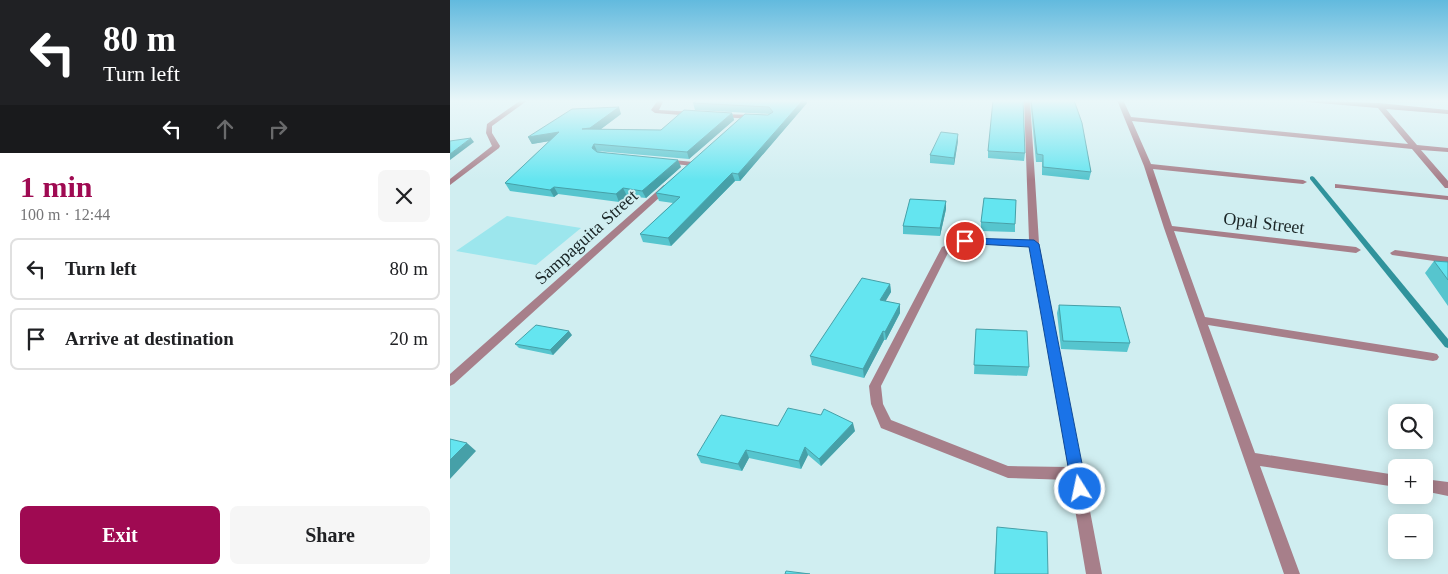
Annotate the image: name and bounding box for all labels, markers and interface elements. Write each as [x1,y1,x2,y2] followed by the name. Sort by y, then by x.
[20,20,85,85] icon: left
[103,20,176,59] text: 80 m
[103,61,180,86] text: Turn left
[158,115,186,143] icon: left
[211,115,239,143] icon: ahead
[264,115,292,143] icon: right
[20,170,93,203] text: 1 min
[378,170,430,222] button: close
[530,186,642,288] street label: Sampaguita Street
[20,206,110,223] text: 100 m · 12:44
[1222,208,1306,238] street label: Opal Street
[944,220,986,262] pin
[951,227,979,255] icon: arrive
[22,255,50,283] icon: left
[65,258,137,279] text: Turn left
[389,258,428,279] text: 80 m
[22,325,50,353] icon: arrive
[65,328,234,349] text: Arrive at destination
[389,328,428,349] text: 20 m
[1388,404,1433,559] map controls
[1388,404,1433,449] button: search
[1388,459,1433,504] button: +
[1053,462,1105,514] position arrow
[20,506,220,564] button: Exit
[230,506,430,564] button: Share
[1388,514,1433,559] button: −

